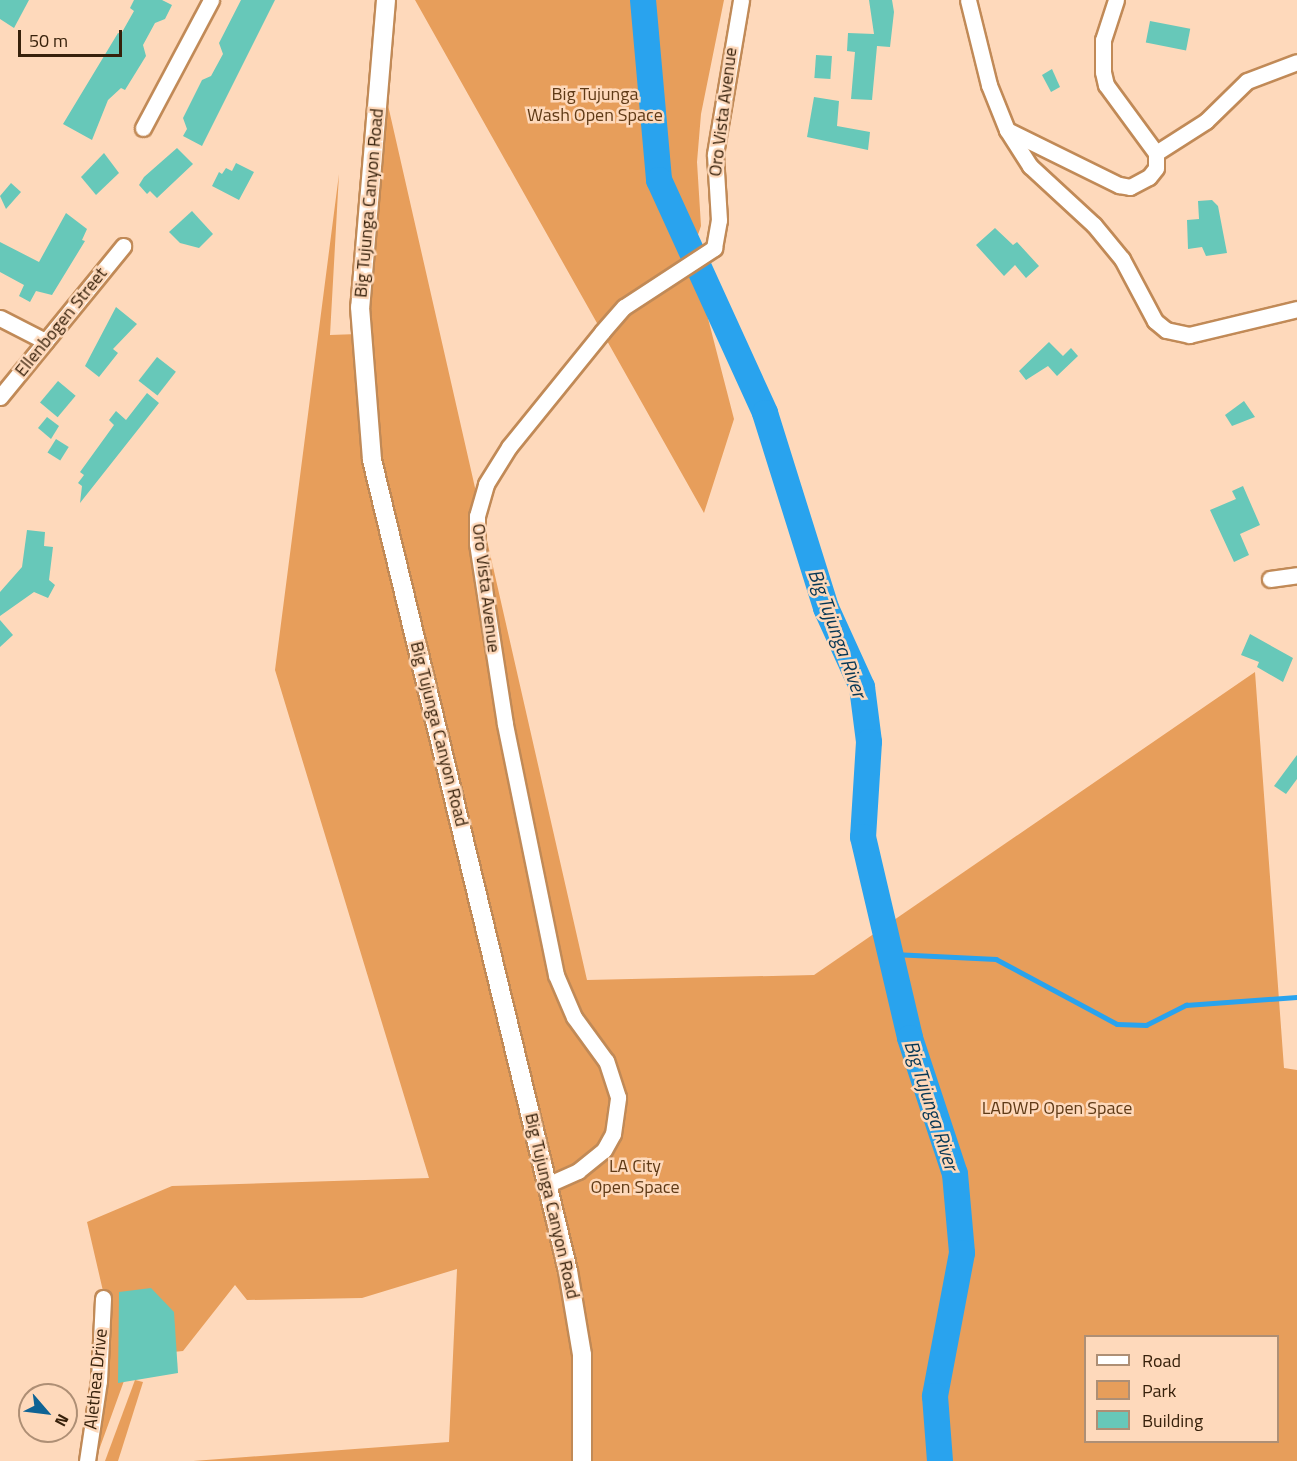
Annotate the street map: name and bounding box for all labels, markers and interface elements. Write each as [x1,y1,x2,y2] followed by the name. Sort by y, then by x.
[21,18,124,56] scale bar
[29,27,68,54] text: 50 m
[704,46,742,178] street label: Oro Vista Avenue
[527,84,663,127] park label: Big Tujunga Wash Open Space
[350,107,388,299] street label: Big Tujunga Canyon Road
[10,263,112,381] street label: Ellenbogen Street
[467,522,505,654] street label: Oro Vista Avenue
[804,565,872,701] water label: Big Tujunga River
[406,639,472,829] street label: Big Tujunga Canyon Road
[900,1037,964,1173] water label: Big Tujunga River
[982,1097,1132,1119] park label: LADWP Open Space
[520,1111,584,1301] street label: Big Tujunga Canyon Road
[590,1156,680,1198] park label: LA City Open Space
[80,1327,112,1431] street label: Alethea Drive
[1084,1335,1279,1443] legend
[1142,1347,1181,1374] text: Road
[1142,1377,1176,1404] text: Park
[18,1383,78,1443] north arrow
[1142,1407,1203,1434] text: Building
[49,1410,75,1431] text: N

